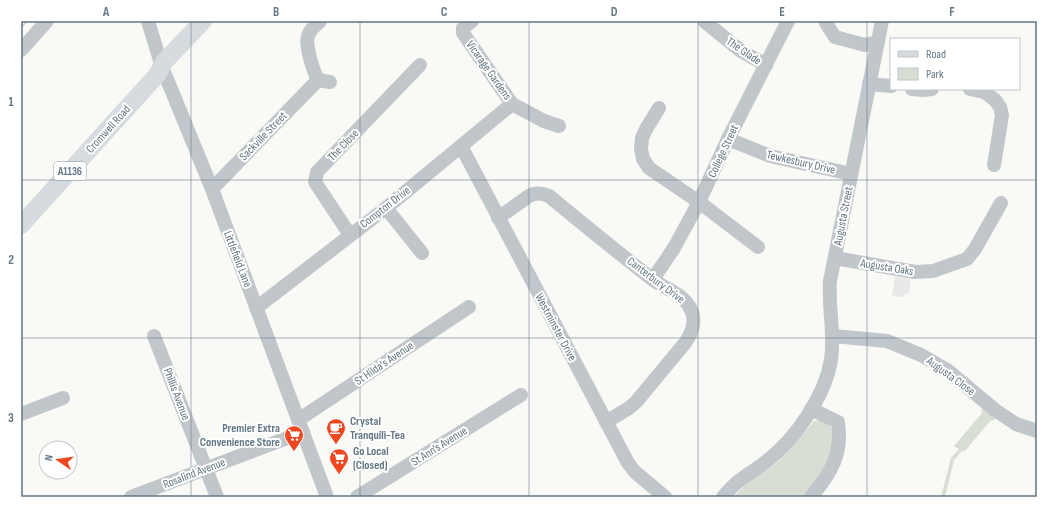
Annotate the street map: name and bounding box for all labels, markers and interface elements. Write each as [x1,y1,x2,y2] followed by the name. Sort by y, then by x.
[102,4,110,20] text: A
[273,4,279,20] text: B
[441,4,448,20] text: C
[611,4,618,20] text: D
[779,4,785,20] text: E
[949,4,955,20] text: F
[723,34,764,69] street label: The Glade
[463,38,515,103] street label: Vicarage Gardens
[890,38,1020,90] legend
[926,47,946,62] text: Road
[926,67,944,82] text: Park
[8,94,14,110] text: 1
[83,102,134,156] street label: Cromwell Road
[236,108,291,164] street label: Sackville Street
[705,122,742,180] street label: College Street
[324,126,362,165] street label: The Close
[765,147,837,178] street label: Tewkesbury Drive
[54,162,86,180] road number: A1136
[357,183,414,232] street label: Compton Drive
[830,185,857,248] street label: Augusta Street
[220,229,255,290] street label: Littlefield Lane
[8,252,14,268] text: 2
[624,254,688,307] street label: Canterbury Drive
[858,256,915,279] street label: Augusta Oaks
[531,291,580,364] street label: Westminster Drive
[352,338,417,389] street label: St Hilda's Avenue
[923,353,978,399] street label: Augusta Close
[160,366,193,423] street label: Phillis Avenue
[8,410,14,426] text: 3
[350,414,405,443] place label: Crystal Tranquili-Tea
[325,417,347,445] cafe icon: Crystal Tranquili-Tea
[200,421,280,450] place label: Premier Extra Convenience Store
[408,423,470,470] street label: St Ann's Avenue
[283,424,305,452] supermarket icon: Premier Extra Convenience Store
[38,440,78,480] north arrow
[353,444,389,473] place label: Go Local (Closed)
[328,447,350,475] supermarket icon: Go Local (Closed)
[42,453,56,462] text: N
[161,455,228,492] street label: Rosalind Avenue

